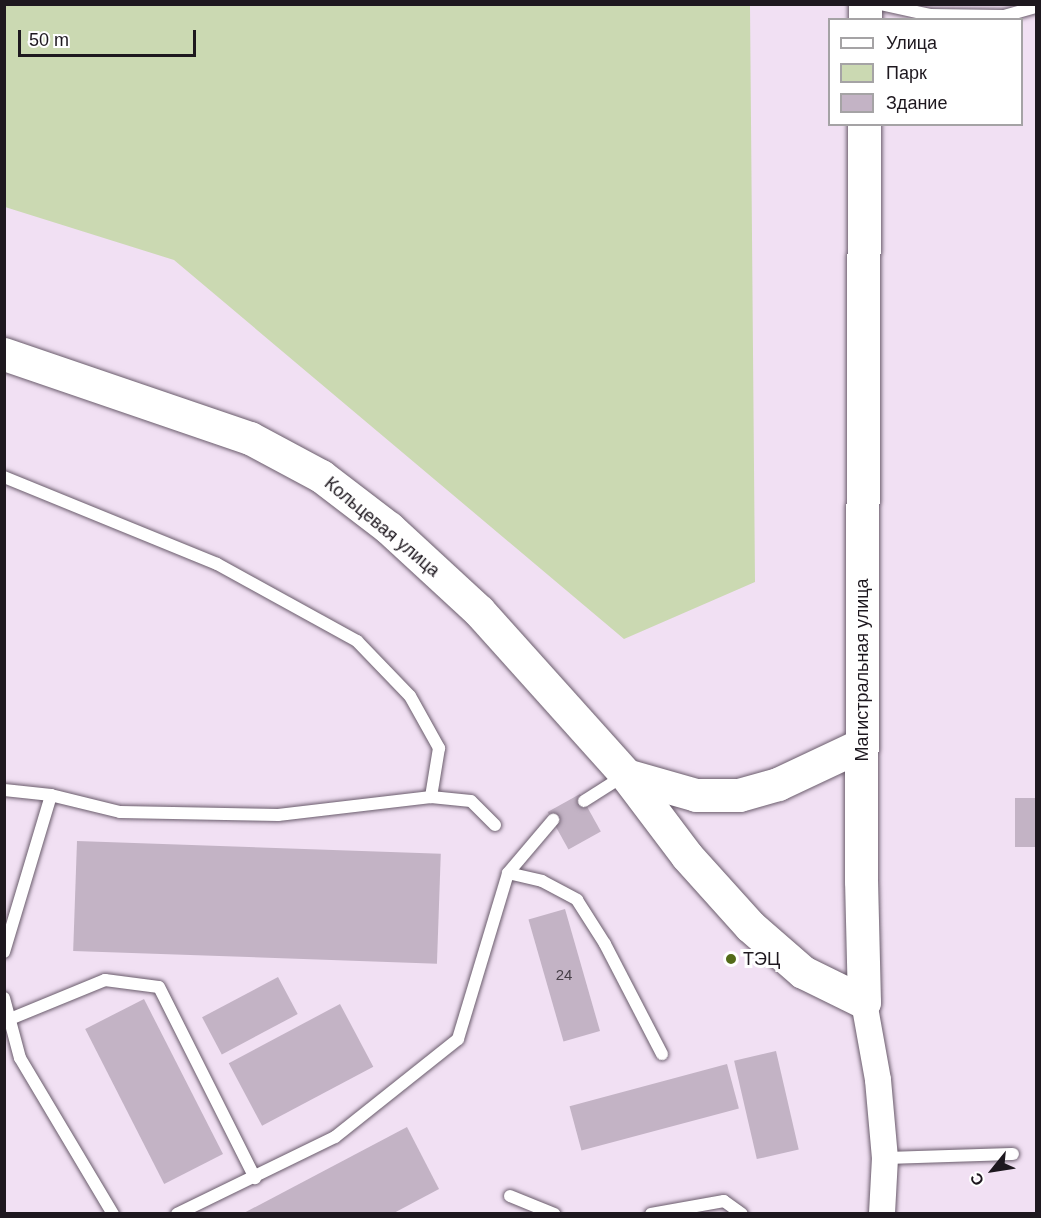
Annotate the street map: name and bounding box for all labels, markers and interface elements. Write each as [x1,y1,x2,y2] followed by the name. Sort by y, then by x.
[21,18,200,56] scale bar
[828,18,1023,126] legend
[29,30,69,50] text: 50 m
[886,33,937,53] text: Улица
[886,63,927,83] text: Парк
[886,93,947,113] text: Здание
[320,473,444,581] street label: Кольцевая улица
[851,578,873,762] street label: Магистральная улица
[743,948,780,970] place label: ТЭЦ
[724,952,738,966] marker: ТЭЦ
[556,966,572,984] house number: 24
[963,1140,1023,1200] north arrow
[967,1170,987,1189] text: С

